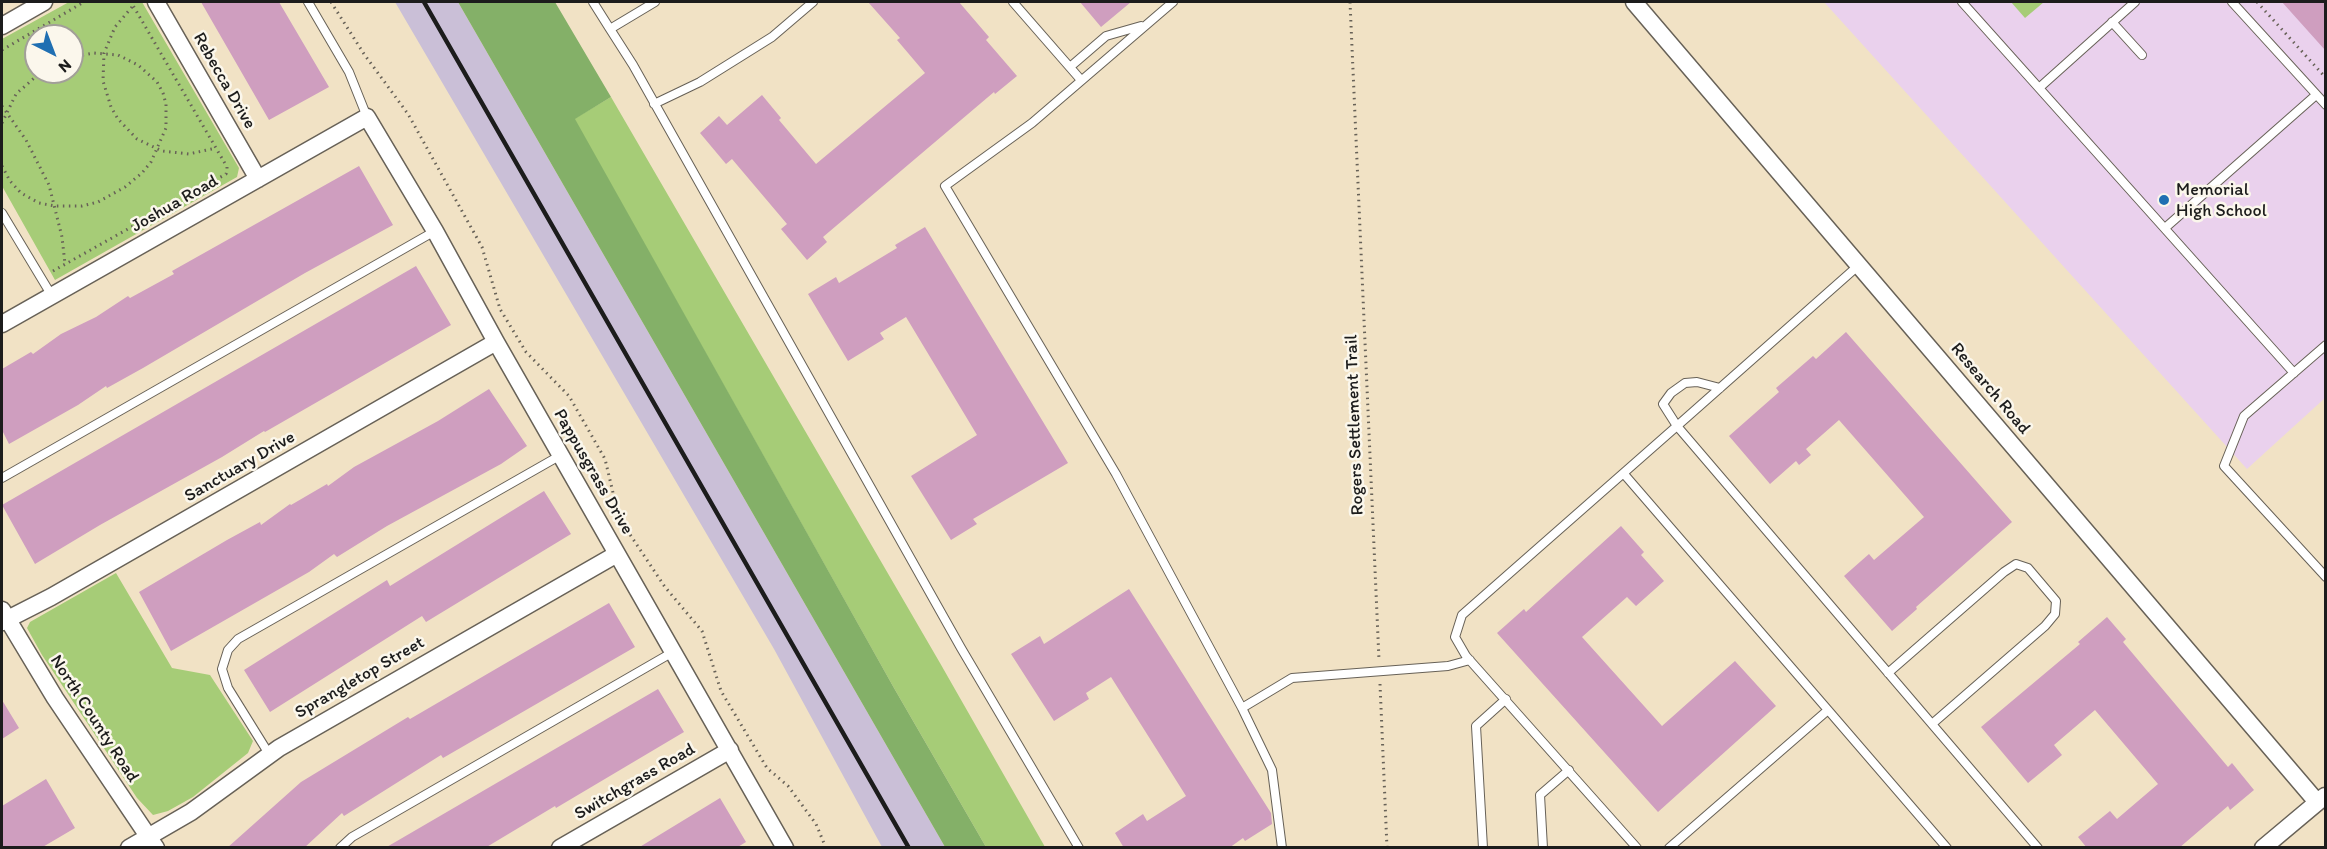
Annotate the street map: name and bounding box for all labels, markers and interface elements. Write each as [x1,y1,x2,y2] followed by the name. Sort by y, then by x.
[24,24,84,84] north arrow
[188,29,260,133] street label: Rebecca Drive
[55,56,75,77] text: N
[128,170,222,238] street label: Joshua Road
[2176,179,2267,222] place label: Memorial High School
[2157,193,2171,207] marker: Memorial High School
[1341,334,1369,516] street label: Rogers Settlement Trail
[1945,339,2035,439] street label: Research Road
[548,405,638,539] street label: Pappusgrass Drive
[181,427,299,507] street label: Sanctuary Drive
[291,632,429,724] street label: Sprangletop Street
[45,651,143,787] street label: North County Road
[571,739,699,825] street label: Switchgrass Road

